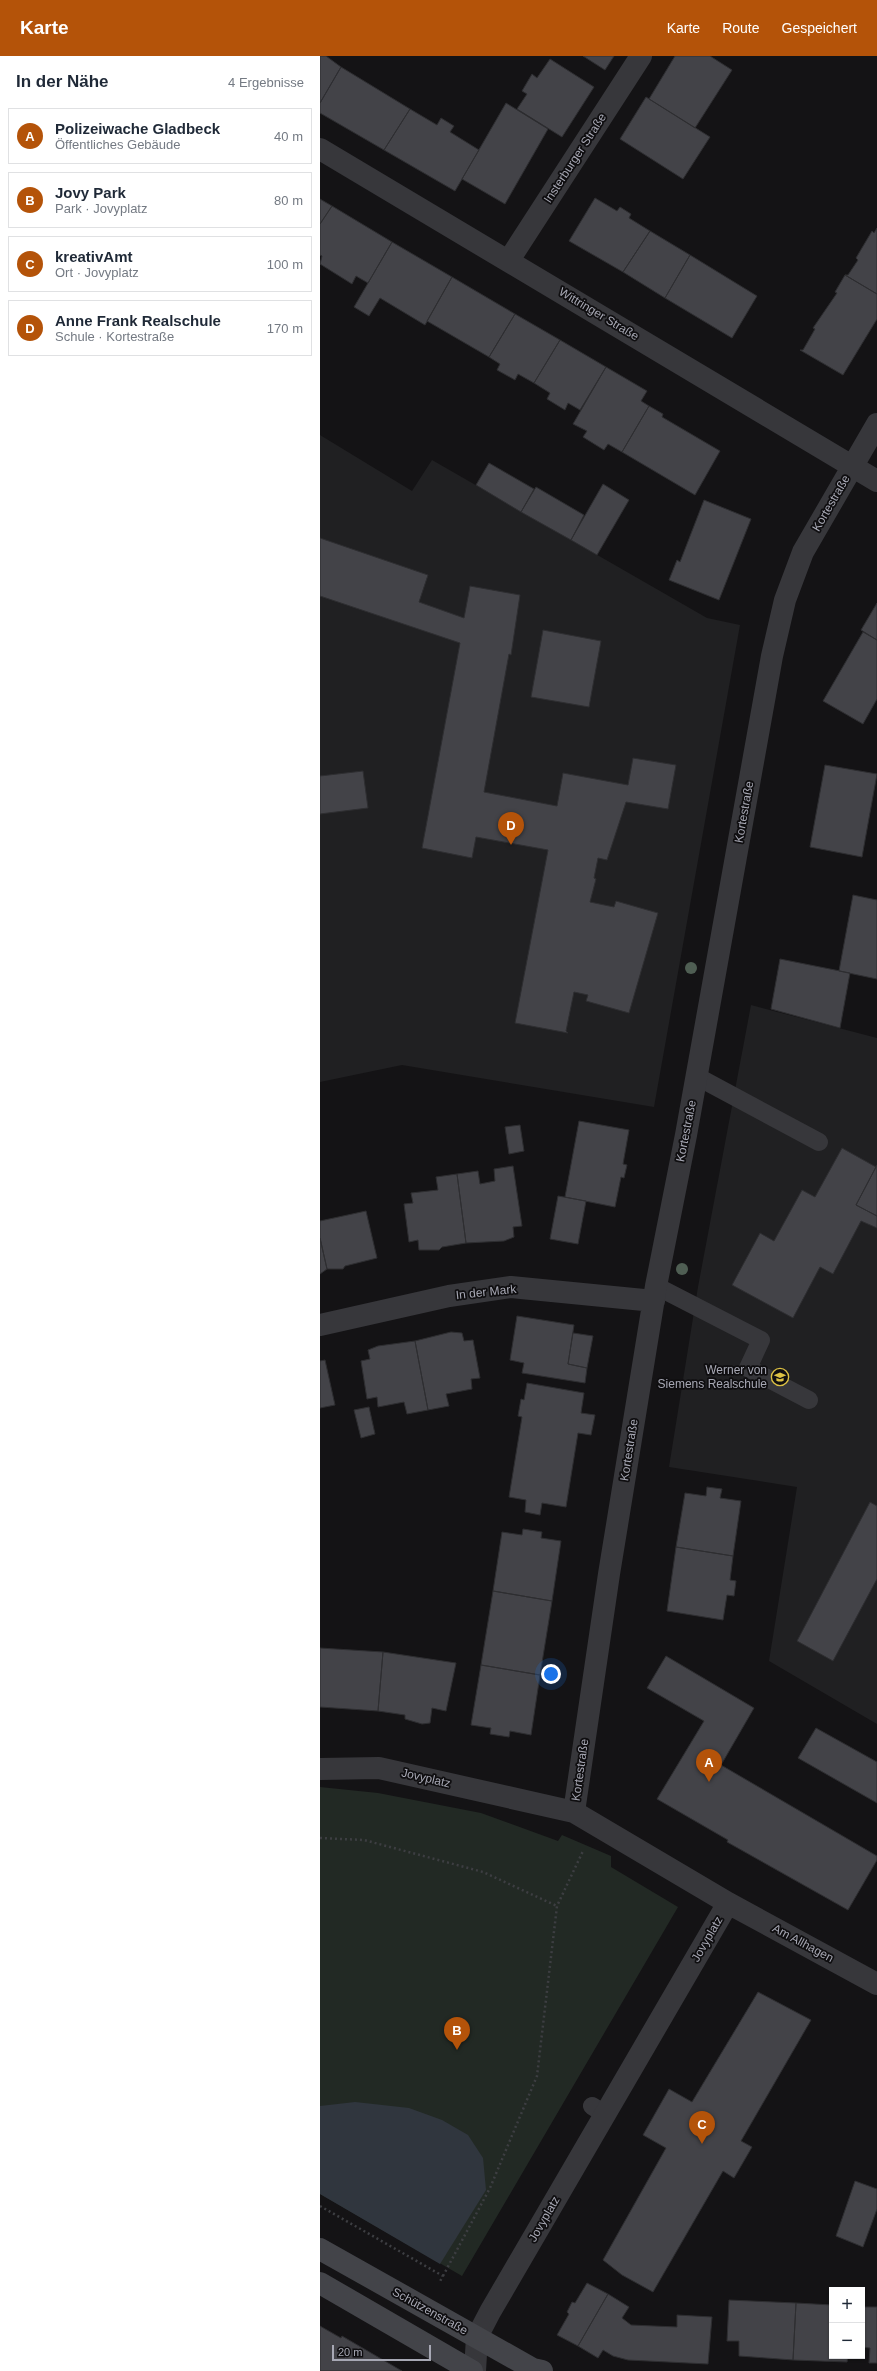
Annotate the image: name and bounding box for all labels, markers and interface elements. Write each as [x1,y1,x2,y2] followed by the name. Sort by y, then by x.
[20,17,69,38] text: Karte
[667,20,700,36] text: Karte
[722,20,760,36] text: Route
[782,20,857,36] text: Gespeichert
[16,72,109,91] text: In der Nähe
[228,75,304,90] text: 4 Ergebnisse
[541,110,609,205] street label: Insterburger Straße
[55,120,220,137] text: Polizeiwache Gladbeck
[25,129,35,144] text: A
[274,129,303,144] text: 40 m
[55,137,181,152] text: Öffentliches Gebäude
[55,184,126,201] text: Jovy Park
[25,193,35,208] text: B
[274,193,303,208] text: 80 m
[55,201,147,216] text: Park · Jovyplatz
[55,248,133,265] text: kreativAmt
[25,257,35,272] text: C
[267,257,303,272] text: 100 m
[55,265,139,280] text: Ort · Jovyplatz
[557,285,642,344] street label: Wittringer Straße
[55,312,221,329] text: Anne Frank Realschule
[25,321,35,336] text: D
[267,321,303,336] text: 170 m
[55,329,174,344] text: Schule · Kortestraße
[809,472,853,534] street label: Kortestraße
[732,780,756,844] street label: Kortestraße
[498,812,524,845] pin: D
[673,1099,699,1163] street label: Kortestraße
[455,1282,518,1302] street label: In der Mark
[658,1363,767,1391] place label: Werner von Siemens Realschule
[770,1367,790,1387] school or university icon: Werner von Siemens Realschule
[617,1418,641,1482] street label: Kortestraße
[541,1664,561,1684] your location
[569,1738,591,1802] street label: Kortestraße
[696,1749,722,1782] pin: A
[400,1766,452,1790] street label: Jovyplatz
[688,1914,726,1964] street label: Jovyplatz
[770,1921,836,1965] street label: Am Allhagen
[444,2017,470,2050] pin: B
[689,2111,715,2144] pin: C
[525,2194,563,2244] street label: Jovyplatz
[390,2285,470,2338] street label: Schützenstraße
[829,2287,865,2359] map controls
[829,2287,865,2323] button: +
[829,2323,865,2359] button: −
[332,2343,431,2362] scale bar
[338,2346,362,2358] text: 20 m

